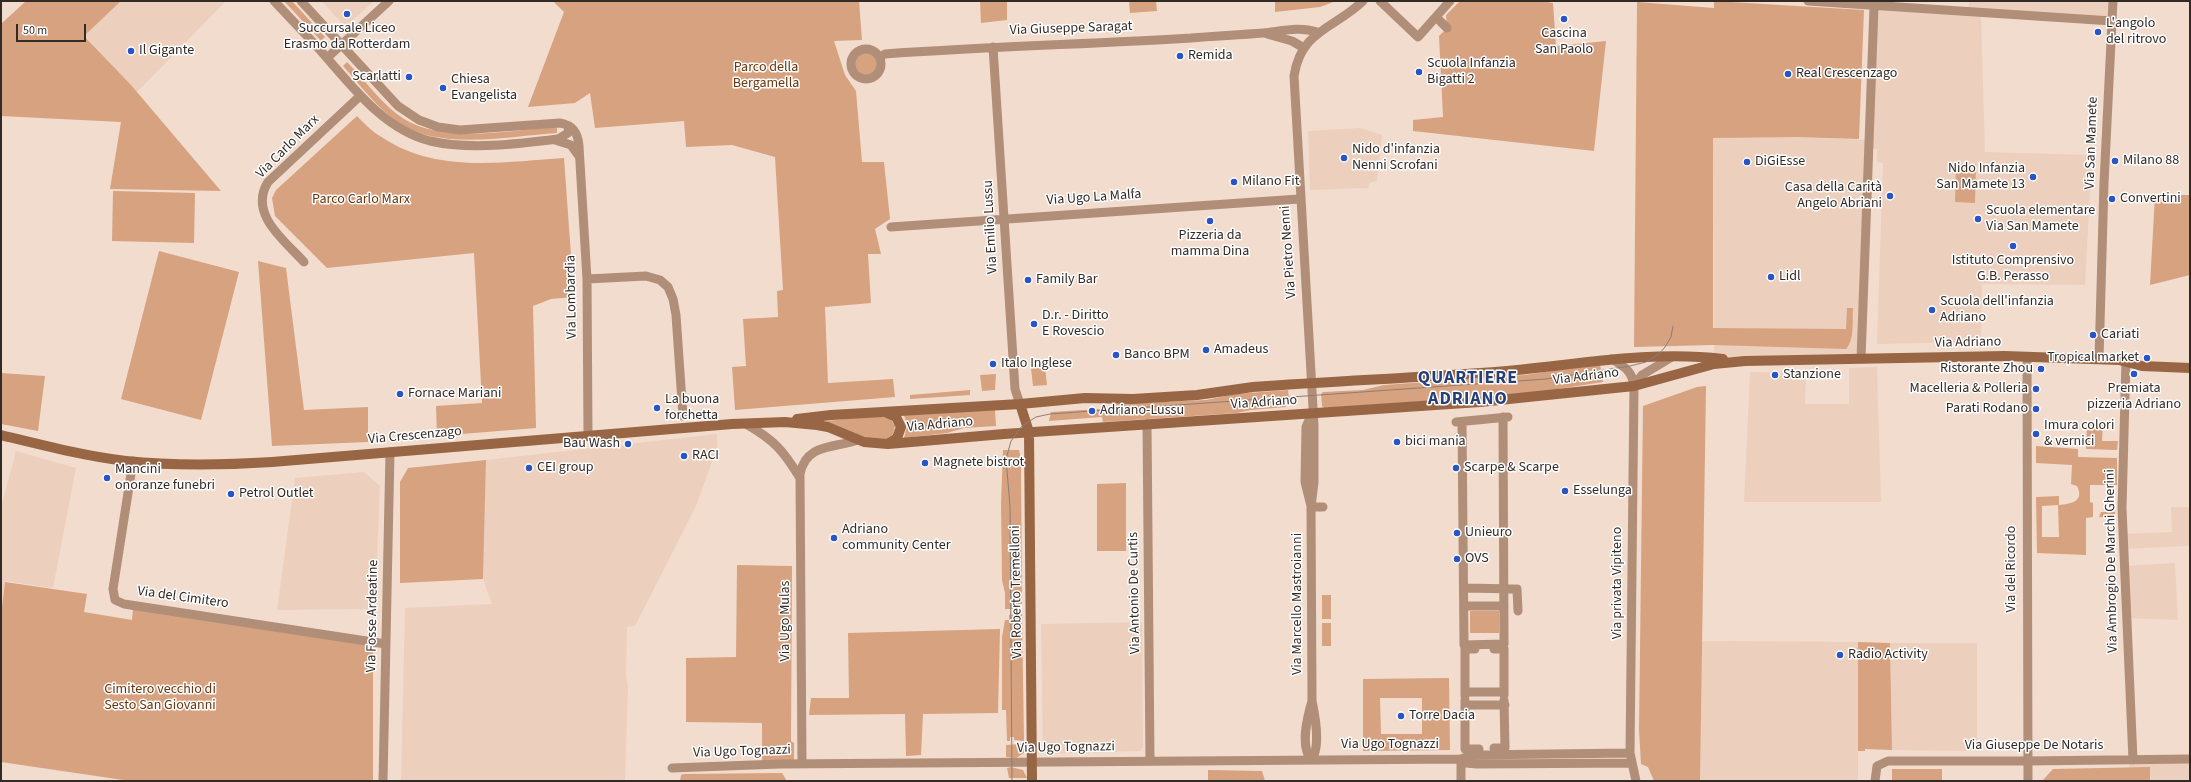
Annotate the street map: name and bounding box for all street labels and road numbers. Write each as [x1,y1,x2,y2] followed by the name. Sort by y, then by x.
[1009,18,1133,40] street label: Via Giuseppe Saragat
[2082,96,2102,190] street label: Via San Mamete
[253,112,323,182] street label: Via Carlo Marx
[980,180,1002,274] street label: Via Emilio Lussu
[1046,186,1142,210] street label: Via Ugo La Malfa
[1277,205,1301,299] street label: Via Pietro Nenni
[563,255,581,339] street label: Via Lombardia
[1935,334,2001,352] street label: Via Adriano
[1552,365,1620,389] street label: Via Adriano
[1230,392,1298,414] street label: Via Adriano
[906,414,974,436] street label: Via Adriano
[368,424,462,448] street label: Via Crescenzago
[2102,469,2122,653] street label: Via Ambrogio De Marchi Gherini
[1007,525,1027,659] street label: Via Roberto Tremelloni
[2004,526,2020,612] street label: Via del Ricordo
[1610,527,1626,639] street label: Via privata Vipiteno
[1126,532,1144,654] street label: Via Antonio De Curtis
[1290,533,1306,675] street label: Via Marcello Mastroianni
[364,559,382,673] street label: Via Fosse Ardeatine
[778,581,794,661] street label: Via Ugo Mulas
[136,583,230,613] street label: Via del Cimitero
[1341,737,1439,753] street label: Via Ugo Tognazzi
[1965,738,2103,754] street label: Via Giuseppe De Notaris
[1017,739,1115,757] street label: Via Ugo Tognazzi
[693,742,791,762] street label: Via Ugo Tognazzi

